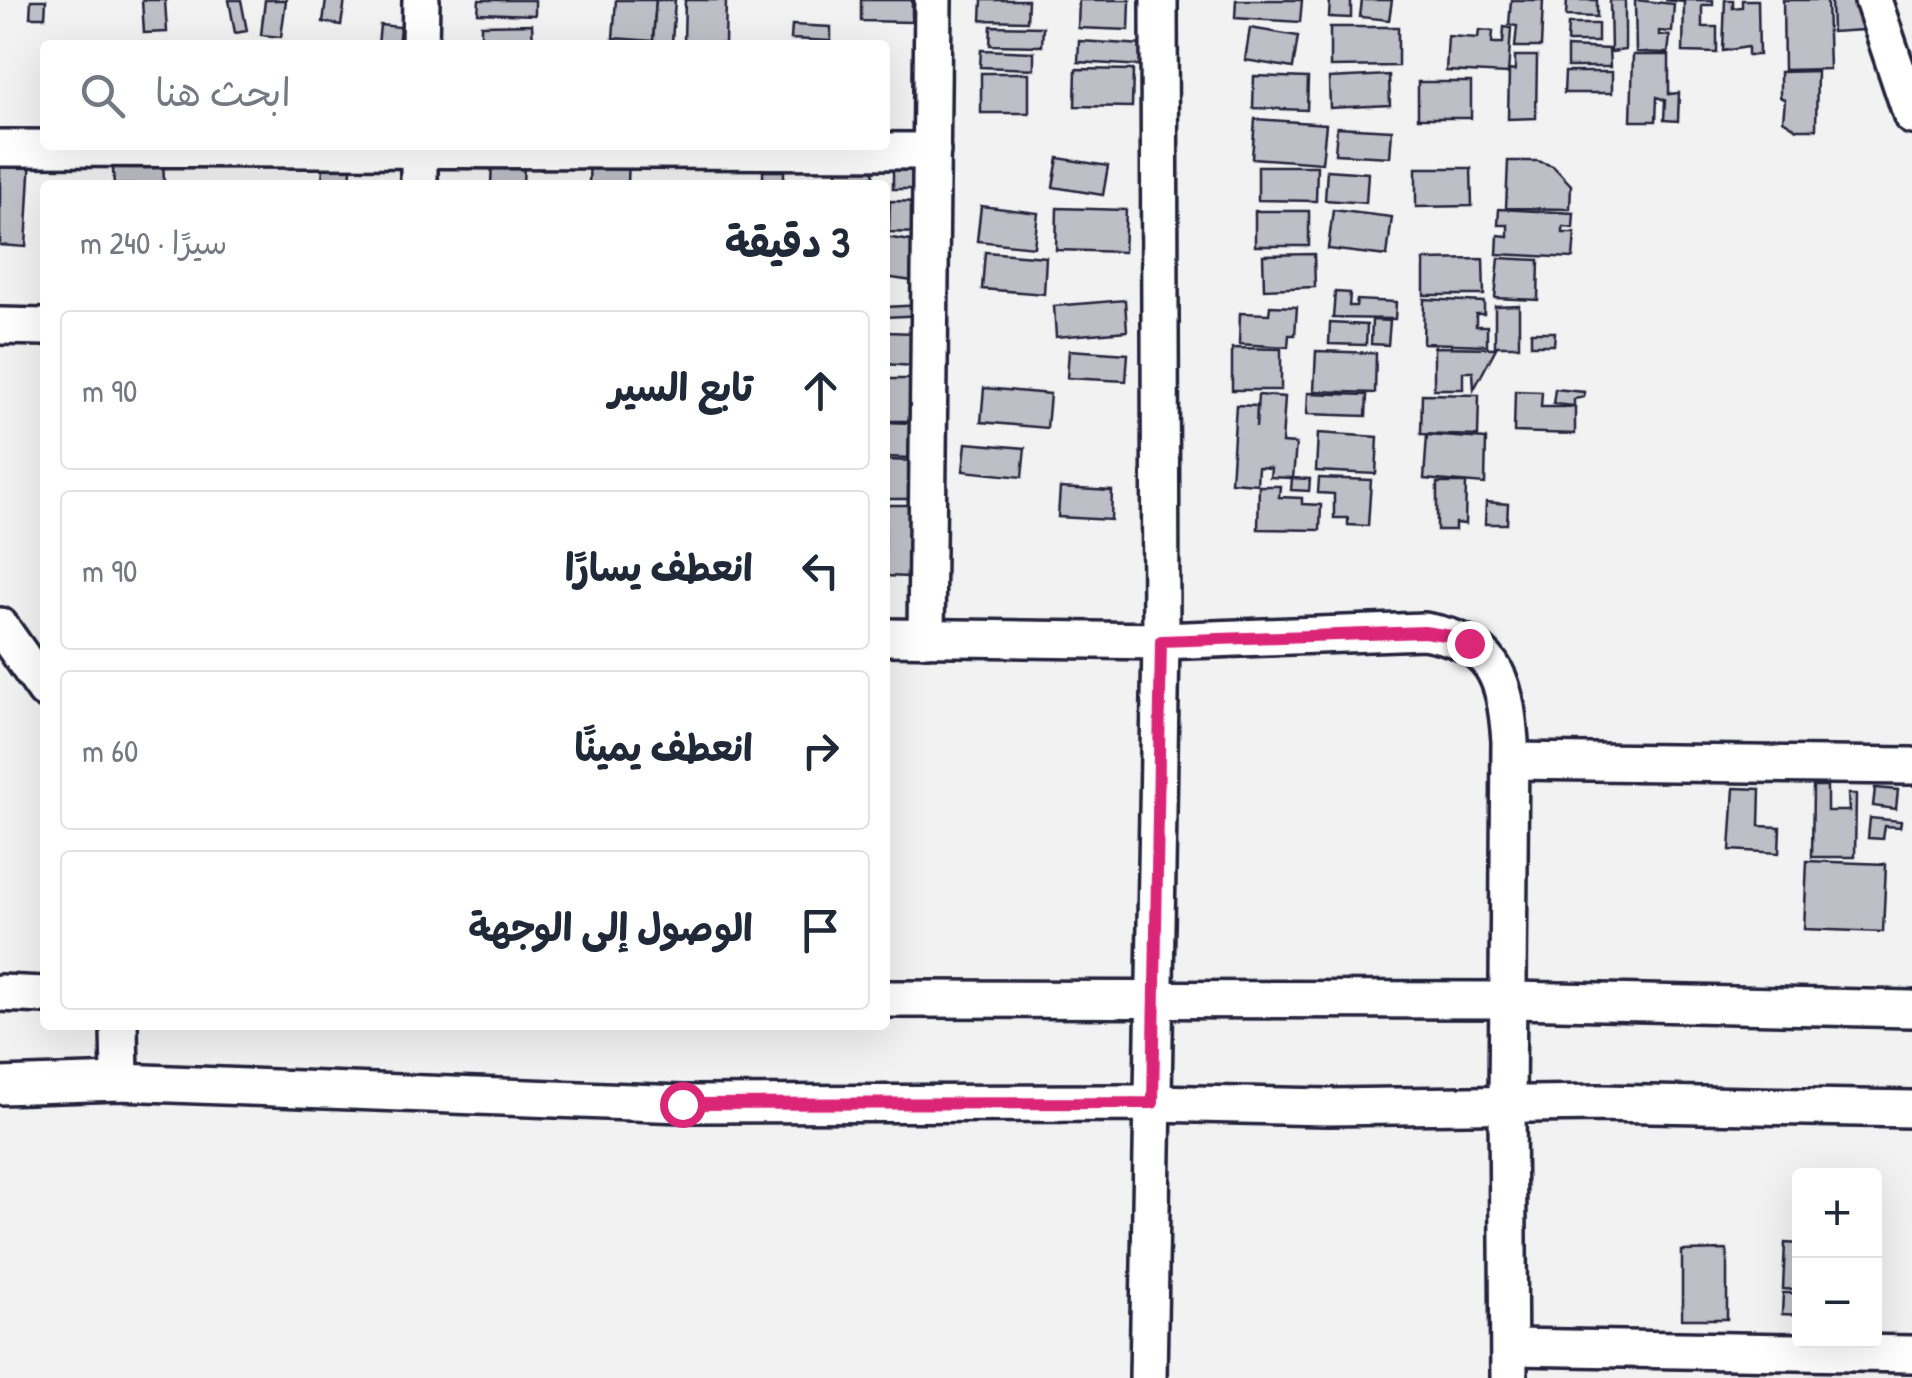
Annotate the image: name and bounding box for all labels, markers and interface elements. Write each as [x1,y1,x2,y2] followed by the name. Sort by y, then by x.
[40,40,890,150] search box
[155,66,291,118] text: ابحث هنا
[75,68,130,123] icon: search
[725,213,850,270] text: 3 دقيقة
[80,221,227,264] text: سيرًا · 240 m
[609,361,753,413] text: تابع السير
[793,363,848,418] icon: ahead
[82,369,137,412] text: 90 m
[565,541,753,593] text: انعطف يسارًا
[793,543,848,598] icon: left
[82,549,137,592] text: 90 m
[1447,621,1493,667] route end
[575,721,753,773] text: انعطف يمينًا
[793,723,848,778] icon: right
[82,729,138,772] text: 60 m
[468,901,753,953] text: الوصول إلى الوجهة
[793,903,848,958] icon: arrive
[660,1082,706,1128] route start
[1792,1168,1882,1348] map controls
[1792,1168,1882,1258] button: +
[1792,1258,1882,1348] button: −

